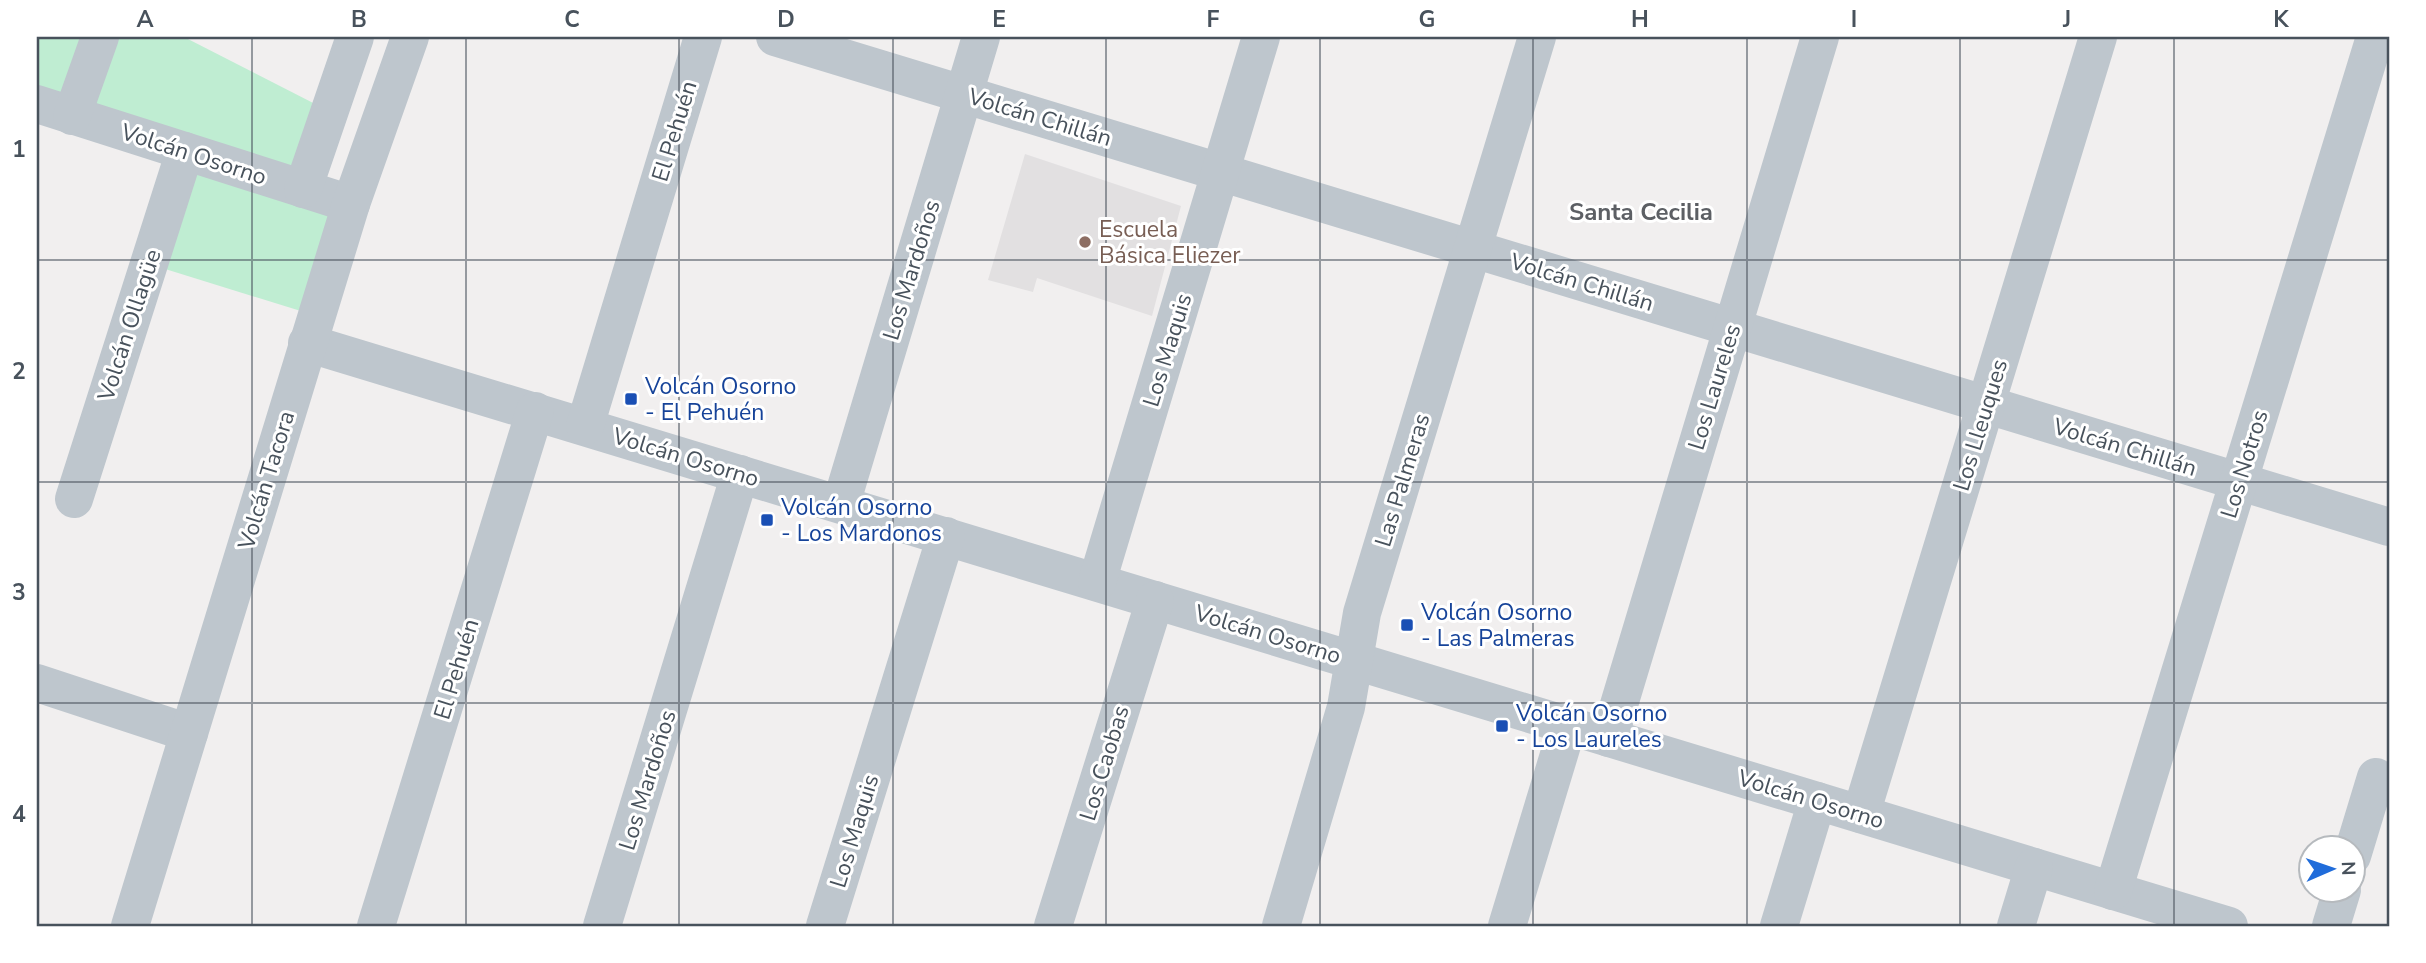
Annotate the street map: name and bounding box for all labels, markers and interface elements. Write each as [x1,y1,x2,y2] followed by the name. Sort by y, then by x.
[136,4,154,35] text: A
[351,4,367,35] text: B
[564,4,580,35] text: C
[777,4,795,35] text: D
[992,4,1006,35] text: E
[1207,4,1220,35] text: F
[1419,4,1435,35] text: G
[1631,4,1649,35] text: H
[1851,4,1857,35] text: I
[2062,4,2071,35] text: J
[2273,4,2289,35] text: K
[644,77,704,185] street label: El Pehuén
[963,81,1115,154] street label: Volcán Chillán
[116,116,271,193] street label: Volcán Osorno
[12,134,26,165] text: 1
[875,196,948,344] street label: Los Mardoños
[1569,196,1713,228] district label: Santa Cecilia
[1099,214,1241,271] place label: Escuela Básica Eliezer
[1077,234,1093,250] marker: Escuela Básica Eliezer
[90,245,169,406] street label: Volcán Ollagüe
[1505,246,1657,319] street label: Volcán Chillán
[1136,290,1199,410] street label: Los Maquis
[1681,320,1748,454] street label: Los Laureles
[12,356,26,387] text: 2
[1946,356,2015,495] street label: Los Lleuques
[644,371,796,428] place label: Volcán Osorno - El Pehuén
[623,391,639,407] marker: Volcán Osorno - El Pehuén
[2213,406,2276,522] street label: Los Notros
[230,407,302,554] street label: Volcán Tacora
[1367,410,1437,551] street label: Las Palmeras
[2048,411,2200,484] street label: Volcán Chillán
[608,420,763,494] street label: Volcán Osorno
[780,492,942,549] place label: Volcán Osorno - Los Mardonos
[759,512,775,528] marker: Volcán Osorno - Los Mardonos
[12,577,26,608] text: 3
[1190,597,1345,671] street label: Volcán Osorno
[1420,597,1575,654] place label: Volcán Osorno - Las Palmeras
[426,615,486,723] street label: El Pehuén
[1399,617,1415,633] marker: Volcán Osorno - Las Palmeras
[1515,698,1667,755] place label: Volcán Osorno - Los Laureles
[1072,702,1137,825] street label: Los Caobas
[611,706,684,854] street label: Los Mardoños
[1494,718,1510,734] marker: Volcán Osorno - Los Laureles
[1733,762,1888,836] street label: Volcán Osorno
[823,771,886,891] street label: Los Maquis
[12,799,26,830] text: 4
[2296,834,2366,904] north arrow
[2335,861,2361,876] text: N

